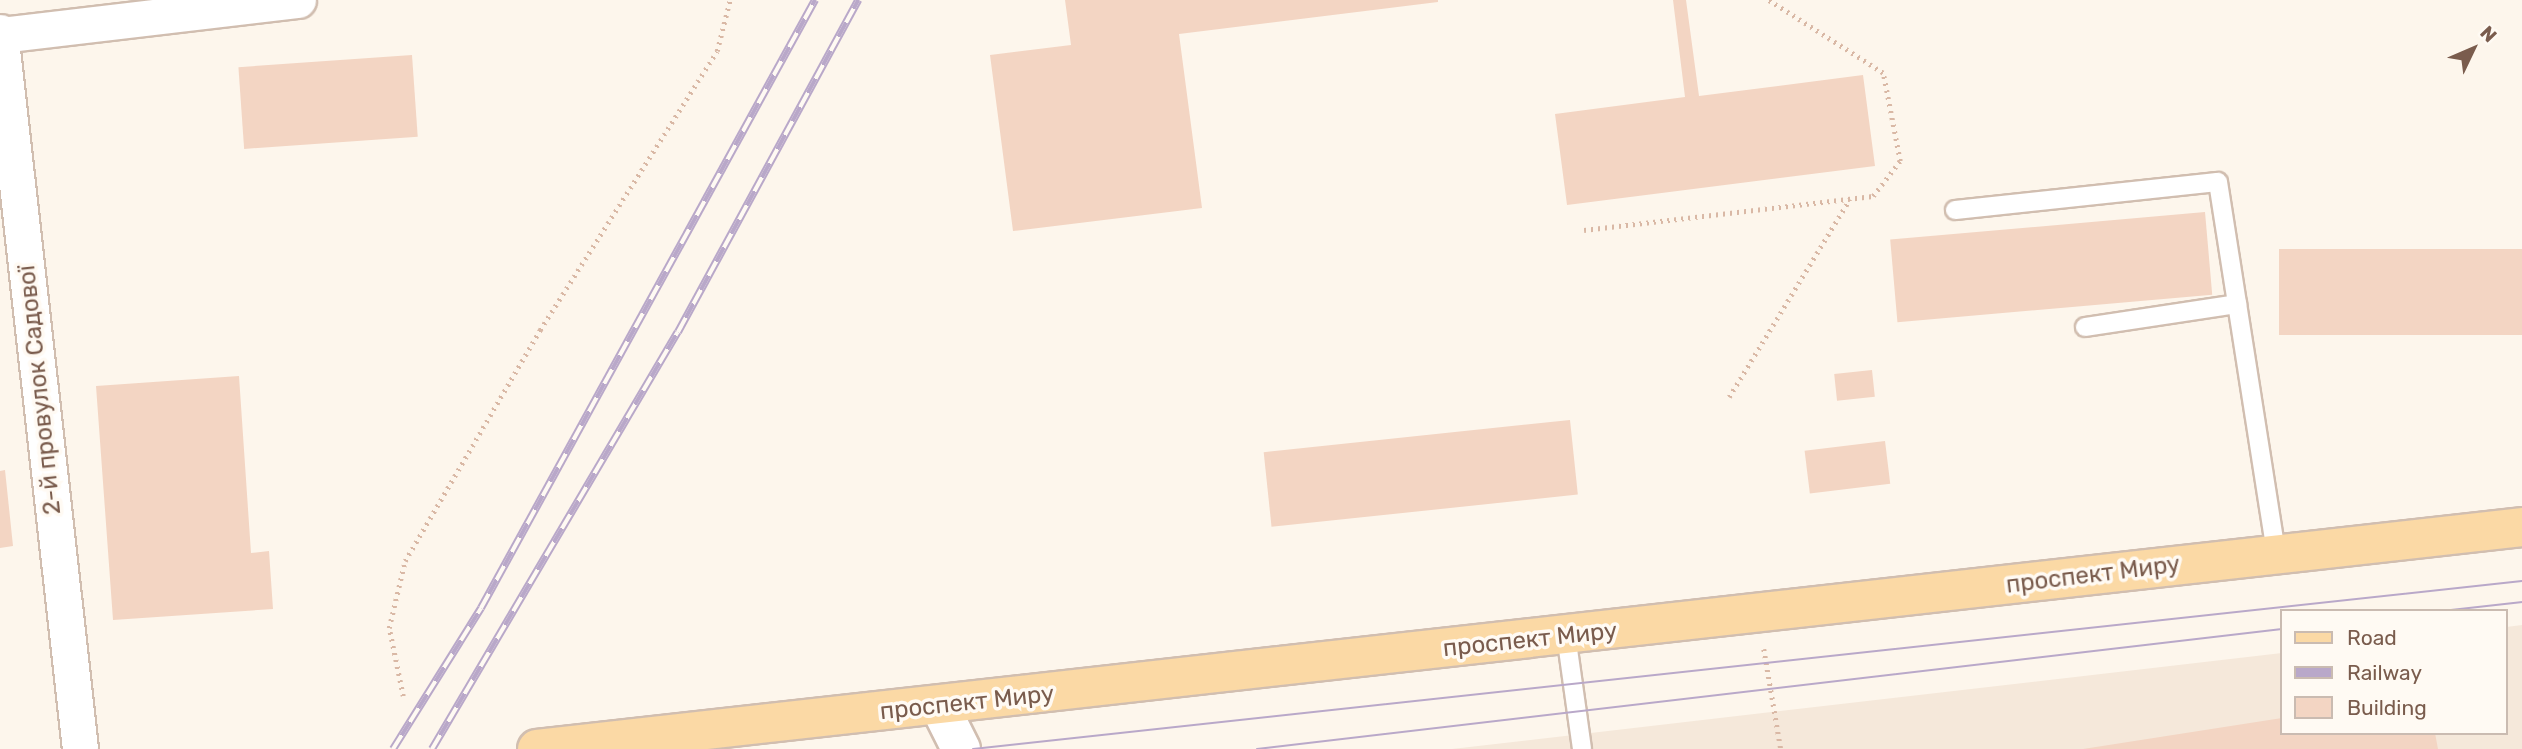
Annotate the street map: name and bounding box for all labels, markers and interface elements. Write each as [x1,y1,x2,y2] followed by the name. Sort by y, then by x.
[2438,14,2508,84] north arrow
[2475,21,2501,47] text: N
[13,264,67,516] street label: 2-й провулок Садової
[2004,550,2182,600] street label: проспект Миру
[2280,609,2508,735] legend
[1442,617,1618,663] street label: проспект Миру
[2347,625,2397,650] text: Road
[2347,660,2422,685] text: Railway
[879,680,1055,726] street label: проспект Миру
[2347,695,2427,720] text: Building

